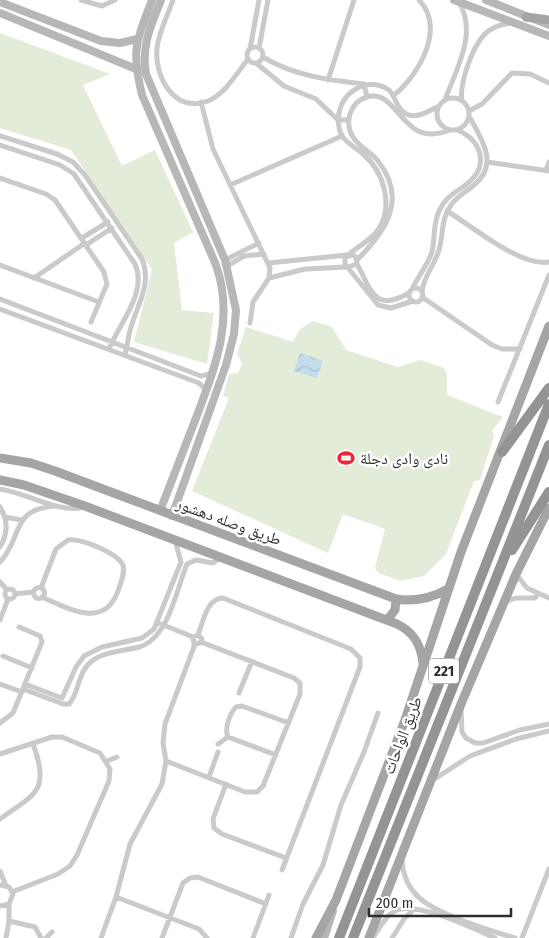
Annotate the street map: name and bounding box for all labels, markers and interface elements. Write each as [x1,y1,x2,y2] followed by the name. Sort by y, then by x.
[336,448,356,468] sports icon: نادى وادى دجلة
[360,449,448,469] place label: نادى وادى دجلة
[172,493,284,550] street label: طريق وصله دهشور
[429,658,459,684] road number: 221
[379,694,427,777] street label: طريق الواحات
[369,886,512,918] scale bar
[376,894,413,912] text: 200 m

